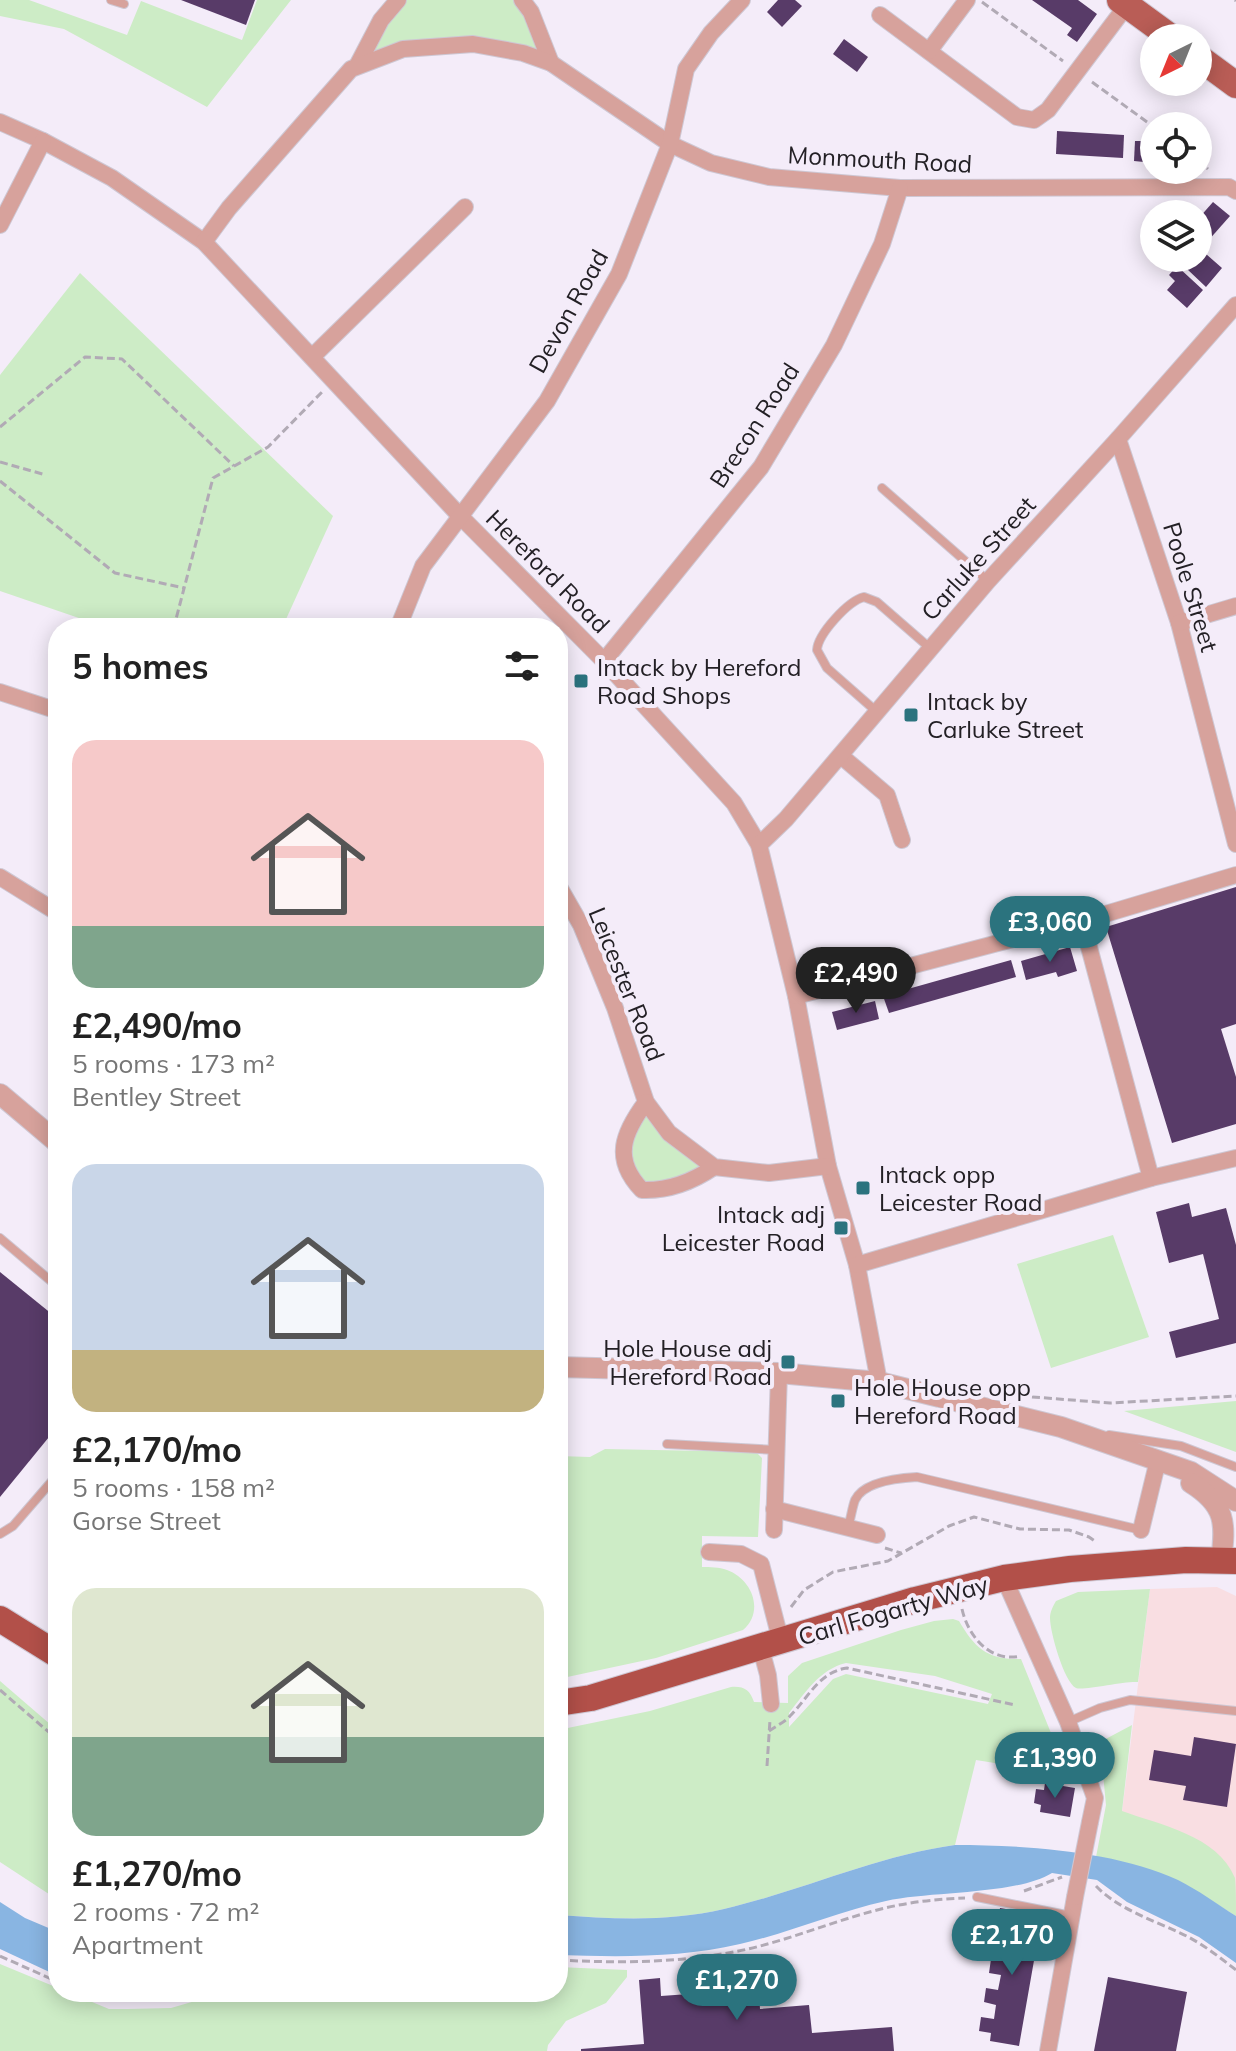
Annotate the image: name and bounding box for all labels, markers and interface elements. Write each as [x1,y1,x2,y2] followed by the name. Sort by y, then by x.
[1140,24,1212,96] north arrow
[1140,24,1212,272] map controls
[1140,112,1212,184] button: locate
[787,139,973,179] street label: Monmouth Road
[1140,200,1212,272] button: layers
[522,244,614,378] street label: Devon Road
[703,357,805,493] street label: Brecon Road
[915,490,1041,626] street label: Carluke Street
[480,503,616,639] street label: Hereford Road
[1157,519,1225,655] street label: Poole Street
[500,644,544,688] icon: filters
[72,645,209,688] text: 5 homes
[597,652,801,710] place label: Intack by Hereford Road Shops
[572,672,590,690] marker: Intack by Hereford Road Shops
[927,686,1083,744] place label: Intack by Carluke Street
[902,706,920,724] marker: Intack by Carluke Street
[236,792,380,936] icon: home
[985,896,1115,964] pin: £3,060
[582,903,672,1065] street label: Leicester Road
[1008,905,1092,938] text: £3,060
[791,947,921,1015] pin: £2,490
[814,956,898,989] text: £2,490
[72,1004,242,1047] text: £2,490/mo
[72,1047,275,1080] text: 5 rooms · 173 m²
[72,1080,241,1113] text: Bentley Street
[879,1159,1042,1217] place label: Intack opp Leicester Road
[854,1179,872,1197] marker: Intack opp Leicester Road
[662,1199,825,1257] place label: Intack adj Leicester Road
[236,1216,380,1360] icon: home
[832,1219,850,1237] marker: Intack adj Leicester Road
[603,1333,772,1391] place label: Hole House adj Hereford Road
[779,1353,797,1371] marker: Hole House adj Hereford Road
[854,1372,1031,1430] place label: Hole House opp Hereford Road
[829,1392,847,1410] marker: Hole House opp Hereford Road
[72,1428,242,1471] text: £2,170/mo
[72,1471,275,1504] text: 5 rooms · 158 m²
[72,1504,221,1537] text: Gorse Street
[795,1569,992,1651] street label: Carl Fogarty Way
[236,1640,380,1784] icon: home
[990,1732,1120,1800] pin: £1,390
[1013,1741,1097,1774] text: £1,390
[72,1852,242,1895] text: £1,270/mo
[72,1895,259,1928] text: 2 rooms · 72 m²
[947,1909,1077,1977] pin: £2,170
[970,1918,1054,1951] text: £2,170
[72,1928,203,1961] text: Apartment
[672,1954,802,2022] pin: £1,270
[695,1963,779,1996] text: £1,270

